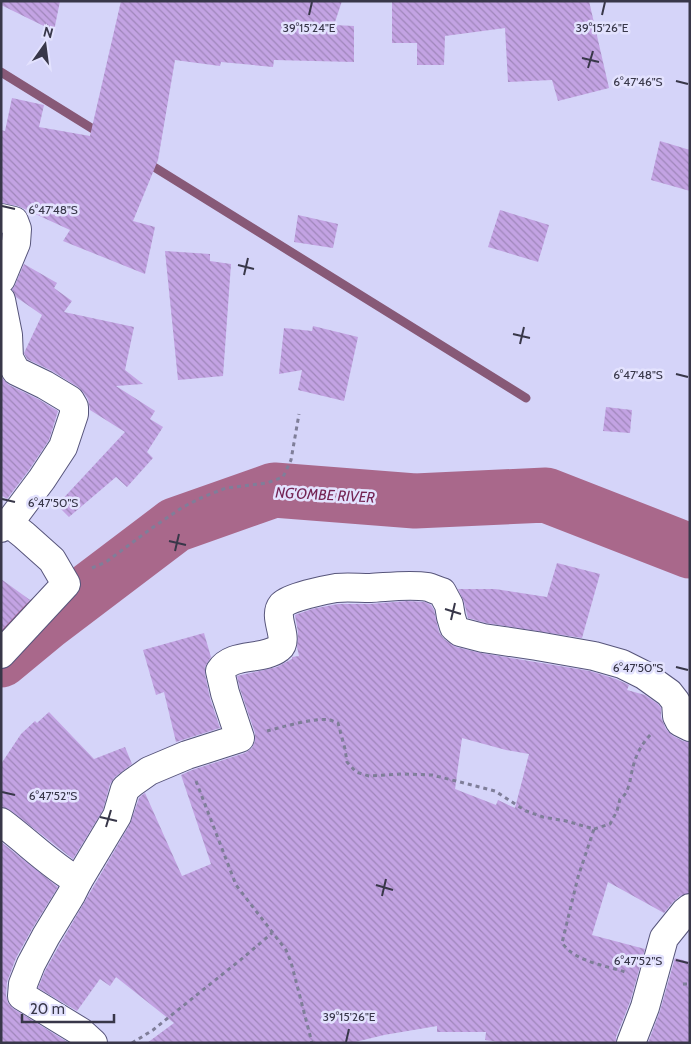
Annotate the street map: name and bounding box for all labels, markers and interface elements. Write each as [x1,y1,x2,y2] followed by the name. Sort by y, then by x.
[20,20,70,70] north arrow
[283,20,336,35] text: 39°15'24"E
[576,20,629,35] text: 39°15'26"E
[41,22,55,42] text: N
[613,74,663,89] text: 6°47'46"S
[28,202,78,217] text: 6°47'48"S
[613,367,663,382] text: 6°47'48"S
[275,483,376,507] water label: NG'OMBE RIVER
[28,495,78,510] text: 6°47'50"S
[613,660,663,675] text: 6°47'50"S
[29,788,77,803] text: 6°47'52"S
[614,953,662,968] text: 6°47'52"S
[22,992,115,1024] scale bar
[30,1000,65,1018] text: 20 m
[323,1009,376,1024] text: 39°15'26"E

